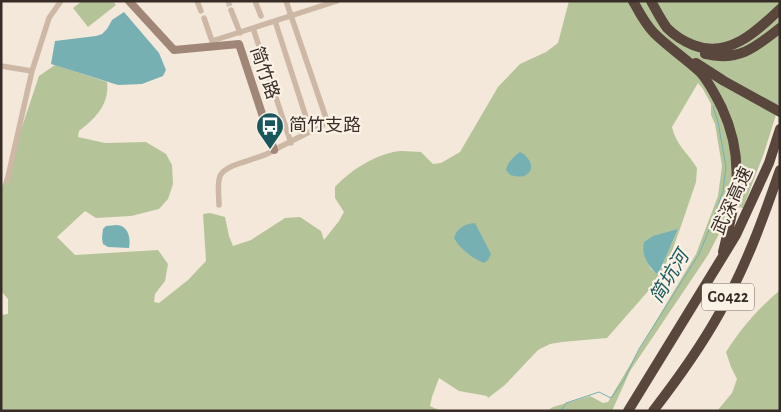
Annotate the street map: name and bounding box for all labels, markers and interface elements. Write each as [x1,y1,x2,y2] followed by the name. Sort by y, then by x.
[247,44,283,101] street label: 简竹路
[255,111,285,150] bus stop icon: 简竹支路
[289,115,361,135] place label: 简竹支路
[708,164,756,237] street label: 武深高速
[645,243,695,306] water label: 简坑河
[702,284,754,310] road number: G0422

